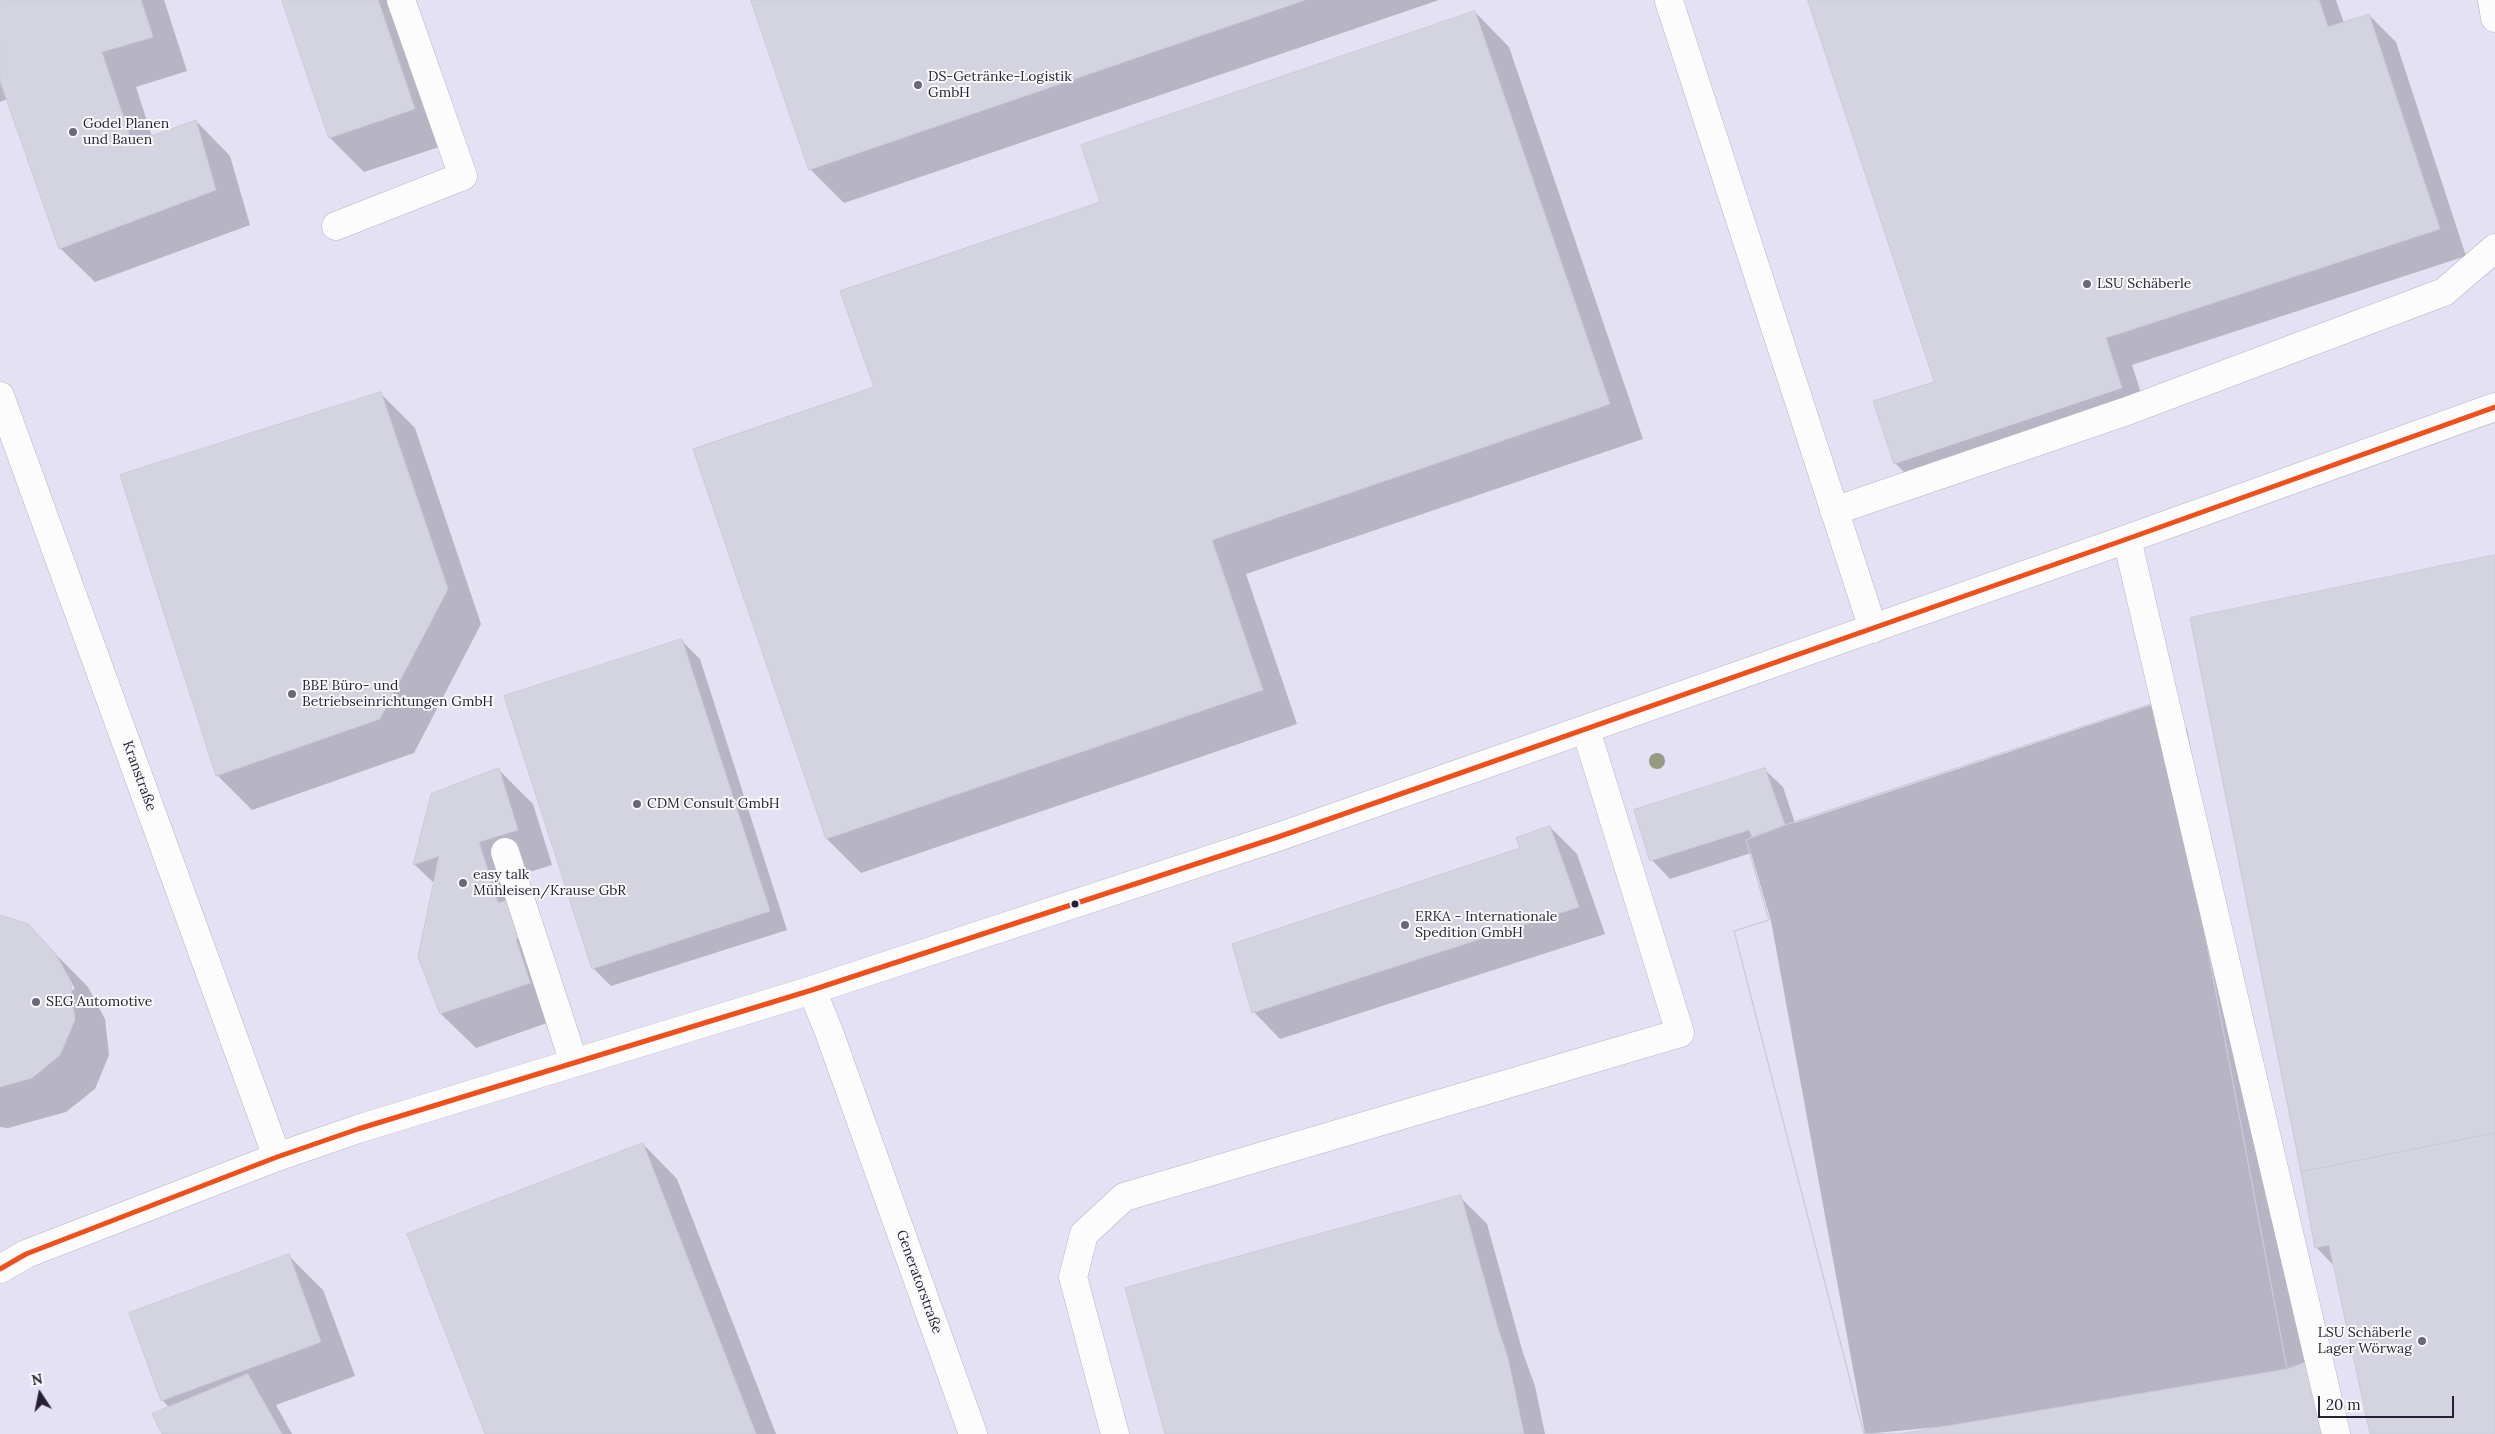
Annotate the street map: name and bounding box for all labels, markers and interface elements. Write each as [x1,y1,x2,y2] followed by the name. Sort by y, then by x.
[928,69,1072,102] place label: DS-Getränke-Logistik GmbH
[912,79,924,91] marker: DS-Getränke-Logistik GmbH
[83,116,169,148] place label: Godel Planen und Bauen
[67,126,79,138] marker: Godel Planen und Bauen
[2097,276,2191,292] place label: LSU Schäberle
[2081,278,2093,290] marker: LSU Schäberle
[302,678,493,710] place label: BBE Büro- und Betriebseinrichtungen GmbH
[286,688,298,700] marker: BBE Büro- und Betriebseinrichtungen GmbH
[119,739,159,813] street label: Kranstraße
[647,796,780,812] place label: CDM Consult GmbH
[631,798,643,810] marker: CDM Consult GmbH
[473,867,626,900] place label: easy talk Mühleisen/Krause GbR
[457,877,469,889] marker: easy talk Mühleisen/Krause GbR
[1070,899,1080,909] unlabelled marker
[1415,909,1557,942] place label: ERKA - Internationale Spedition GmbH
[1399,919,1411,931] marker: ERKA - Internationale Spedition GmbH
[46,994,152,1010] place label: SEG Automotive
[30,996,42,1008] marker: SEG Automotive
[892,1228,946,1336] street label: Generatorstraße
[2318,1325,2412,1358] place label: LSU Schäberle Lager Wörwag
[2416,1335,2428,1347] marker: LSU Schäberle Lager Wörwag
[15,1369,65,1419] north arrow
[30,1369,44,1389] text: N
[2320,1386,2456,1418] scale bar
[2326,1395,2361,1414] text: 20 m

